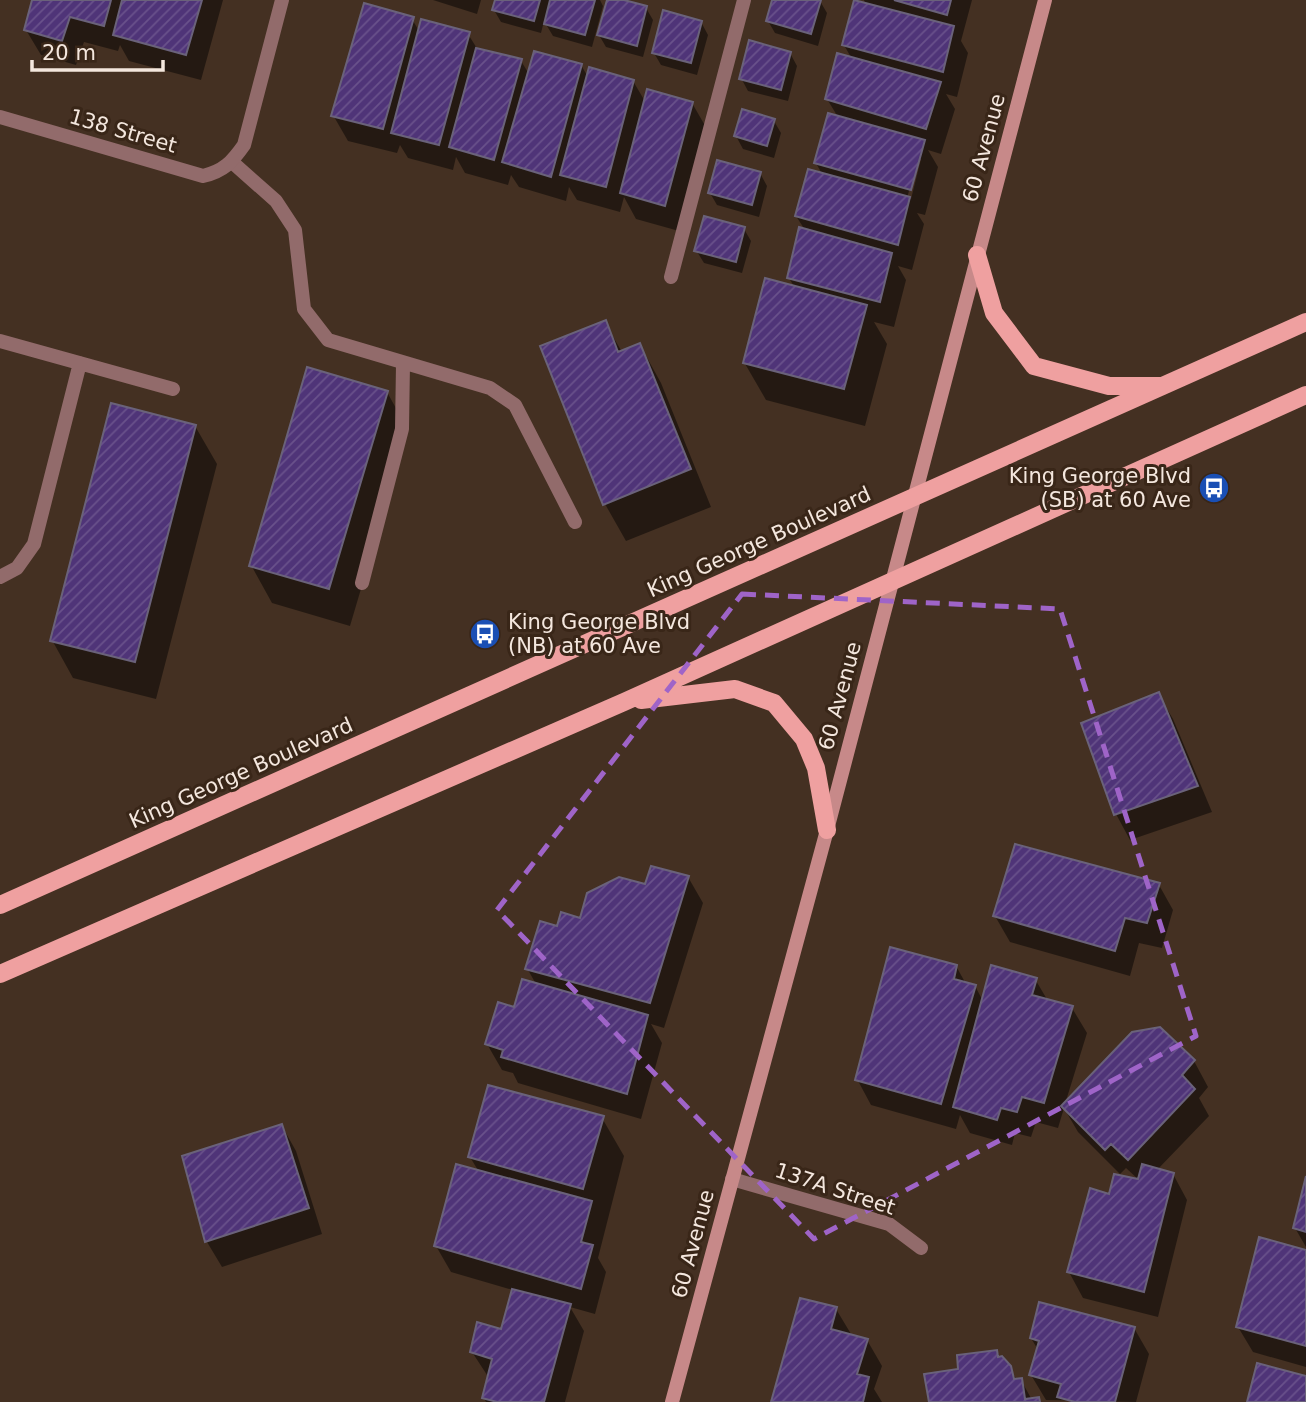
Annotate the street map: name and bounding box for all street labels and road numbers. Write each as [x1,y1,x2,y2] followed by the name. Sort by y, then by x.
[958,91,1010,205] street label: 60 Avenue
[67,104,179,158] street label: 138 Street
[643,482,875,602] street label: King George Boulevard
[814,639,866,753] street label: 60 Avenue
[125,713,357,833] street label: King George Boulevard
[772,1158,898,1220] street label: 137A Street
[667,1187,719,1301] street label: 60 Avenue

